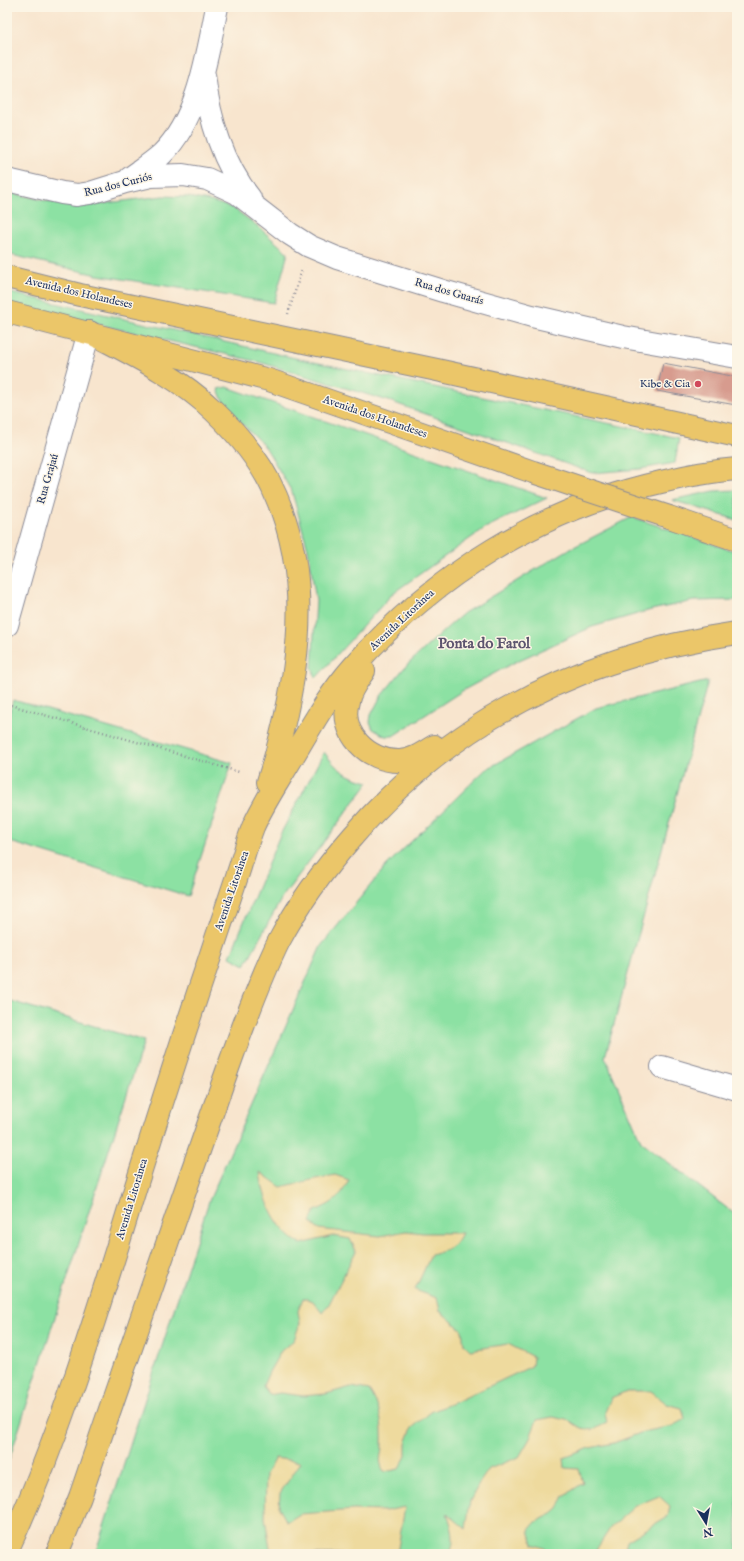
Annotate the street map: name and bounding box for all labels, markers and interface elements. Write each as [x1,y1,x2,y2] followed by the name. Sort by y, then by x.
[83,170,154,200] street label: Rua dos Curiós
[23,274,134,312] street label: Avenida dos Holandeses
[413,275,485,309] street label: Rua dos Guarás
[640,377,690,391] place label: Kibe & Cia
[693,379,703,389] marker: Kibe & Cia
[320,392,429,441] street label: Avenida dos Holandeses
[34,452,62,506] street label: Rua Grajaú
[366,586,438,654] street label: Avenida Litorânea
[438,634,531,653] district label: Ponta do Farol
[211,849,252,934] street label: Avenida Litorânea
[113,1157,151,1242] street label: Avenida Litorânea
[686,1503,726,1543] north arrow
[701,1524,715,1540] text: N

